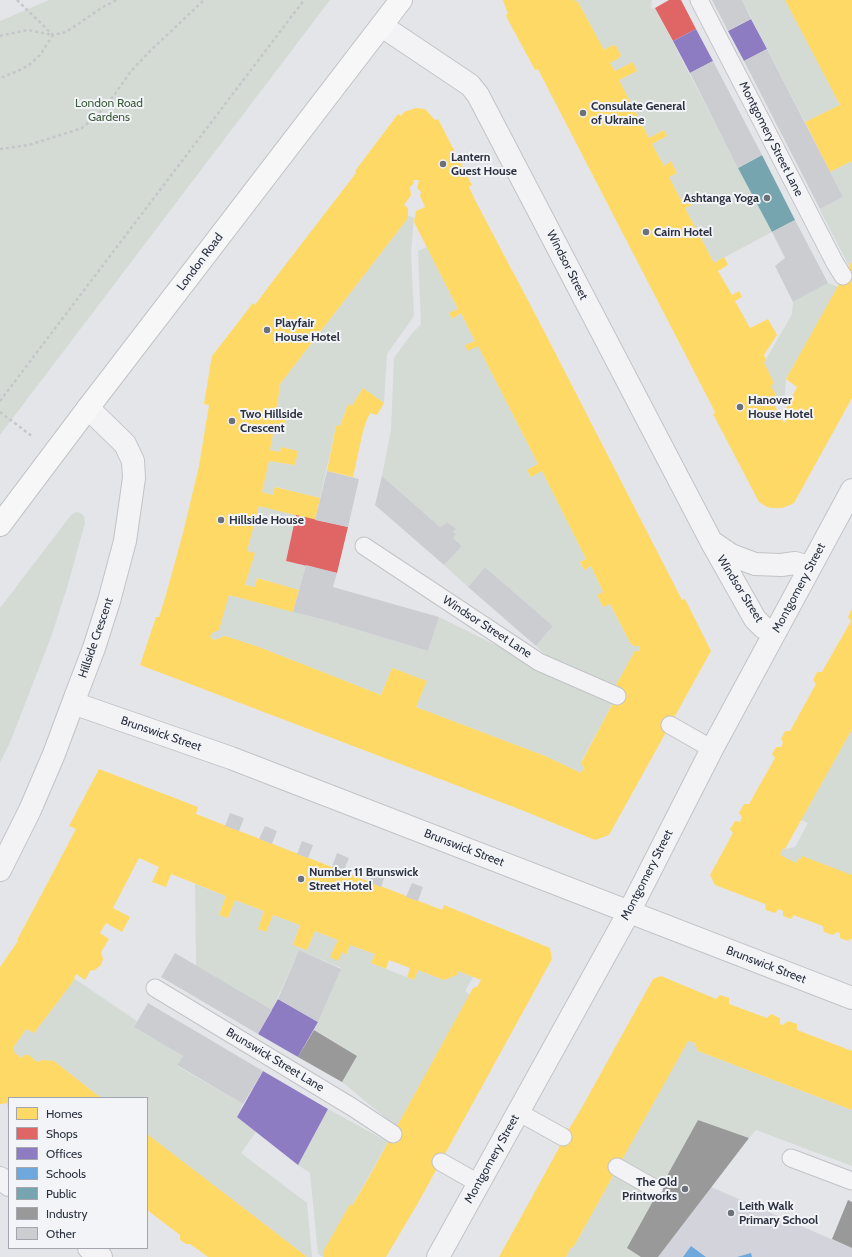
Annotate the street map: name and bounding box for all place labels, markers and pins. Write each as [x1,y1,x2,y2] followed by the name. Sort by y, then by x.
[591,99,685,127] place label: Consulate General of Ukraine
[578,108,588,118] marker: Consulate General of Ukraine
[451,150,517,178] place label: Lantern Guest House
[438,159,448,169] marker: Lantern Guest House
[683,191,759,205] place label: Ashtanga Yoga
[762,193,772,203] marker: Ashtanga Yoga
[654,225,712,239] place label: Cairn Hotel
[641,227,651,237] marker: Cairn Hotel
[275,316,340,344] place label: Playfair House Hotel
[262,325,272,335] marker: Playfair House Hotel
[748,393,813,421] place label: Hanover House Hotel
[735,402,745,412] marker: Hanover House Hotel
[240,407,303,435] place label: Two Hillside Crescent
[227,416,237,426] marker: Two Hillside Crescent
[229,513,304,527] place label: Hillside House
[216,515,226,525] marker: Hillside House
[309,865,418,893] place label: Number 11 Brunswick Street Hotel
[296,874,306,884] marker: Number 11 Brunswick Street Hotel
[622,1175,677,1203] place label: The Old Printworks
[680,1184,690,1194] marker: The Old Printworks
[739,1199,818,1227] place label: Leith Walk Primary School
[726,1208,736,1218] marker: Leith Walk Primary School

